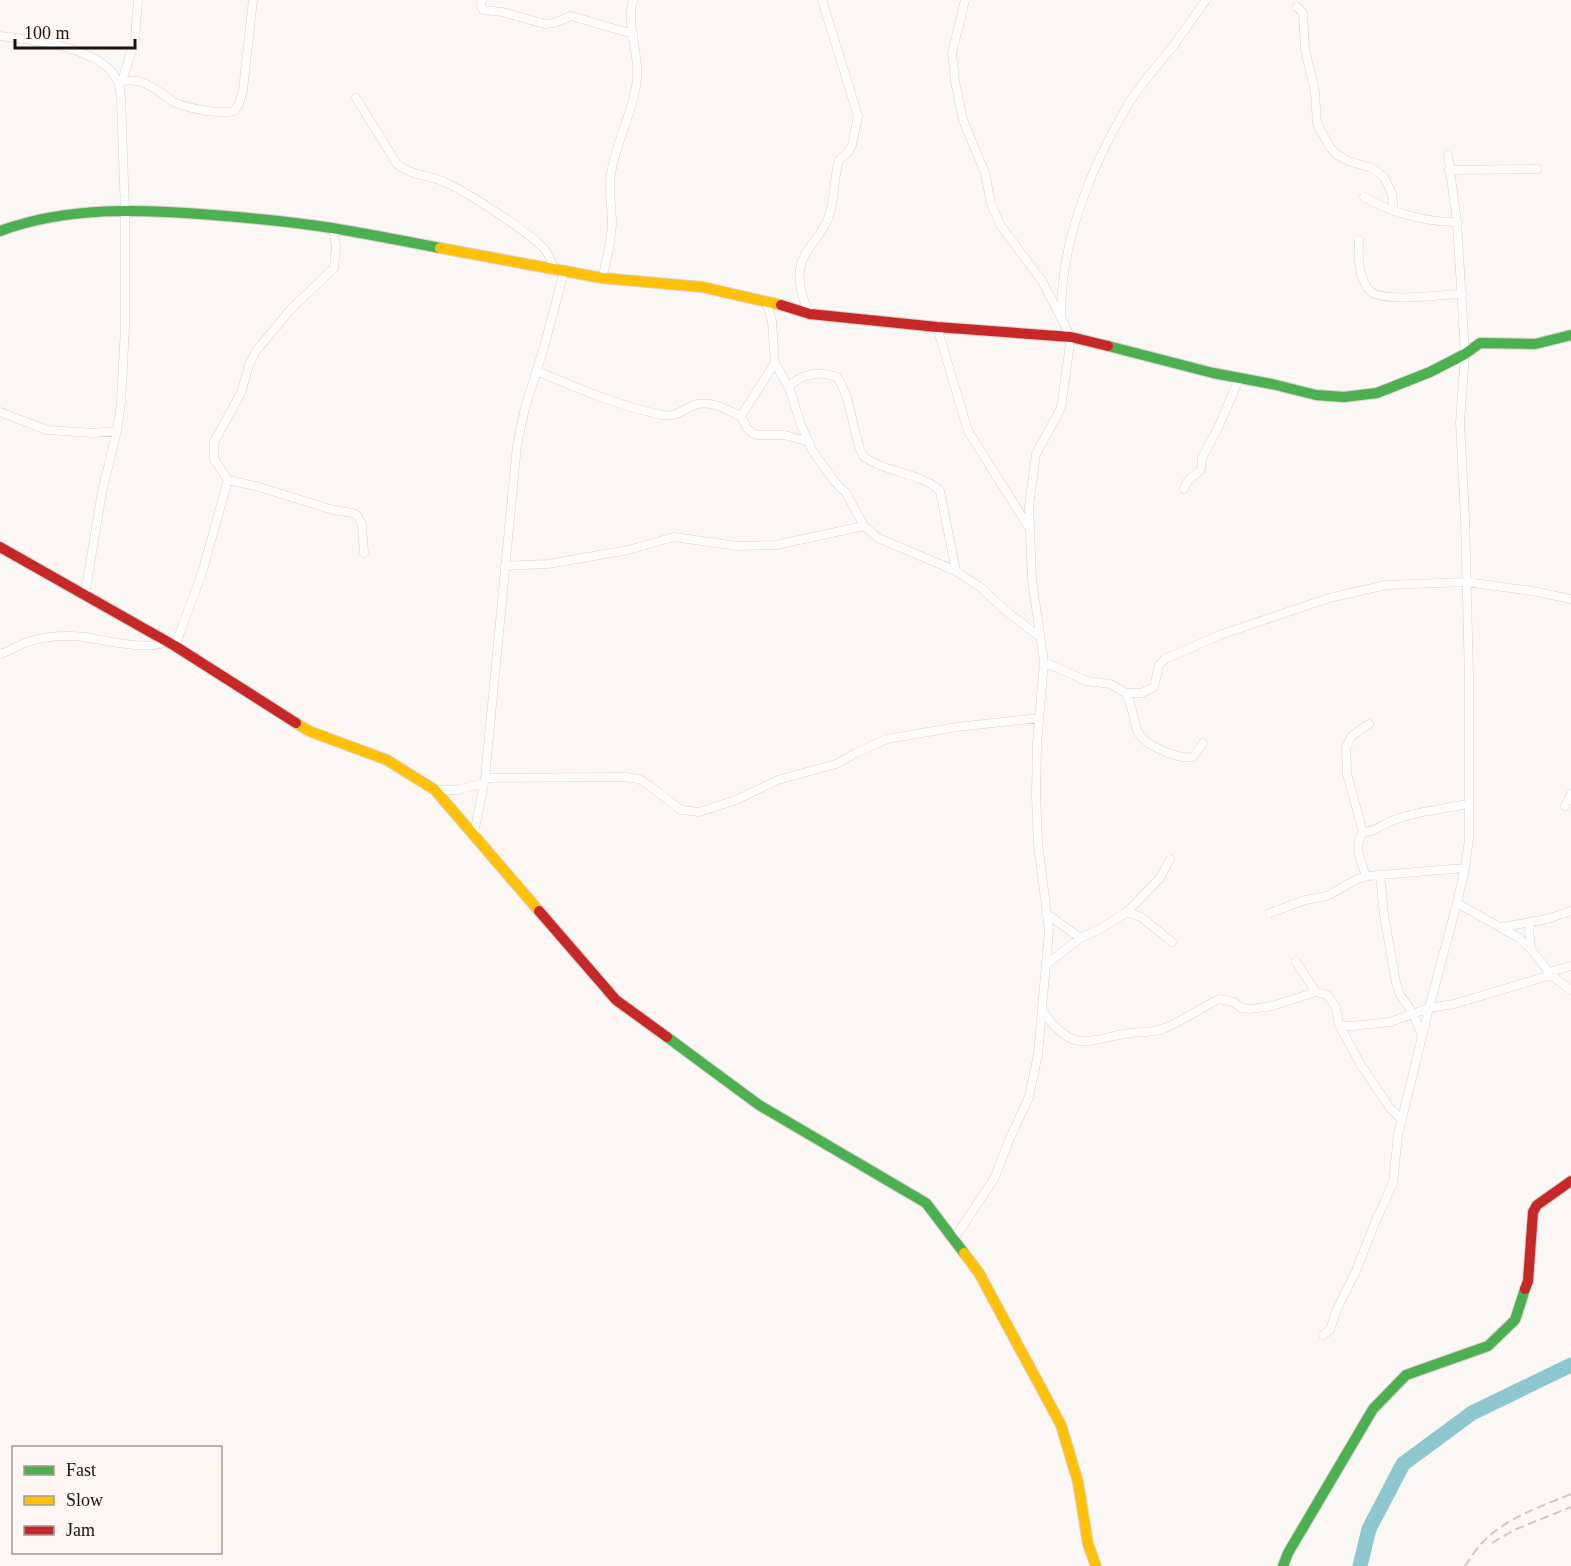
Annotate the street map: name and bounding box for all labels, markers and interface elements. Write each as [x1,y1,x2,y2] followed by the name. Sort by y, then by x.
[15,12,135,50] scale bar
[24,23,70,43] text: 100 m
[12,1446,222,1554] legend
[66,1460,96,1480] text: Fast
[66,1490,103,1510] text: Slow
[66,1520,95,1540] text: Jam

